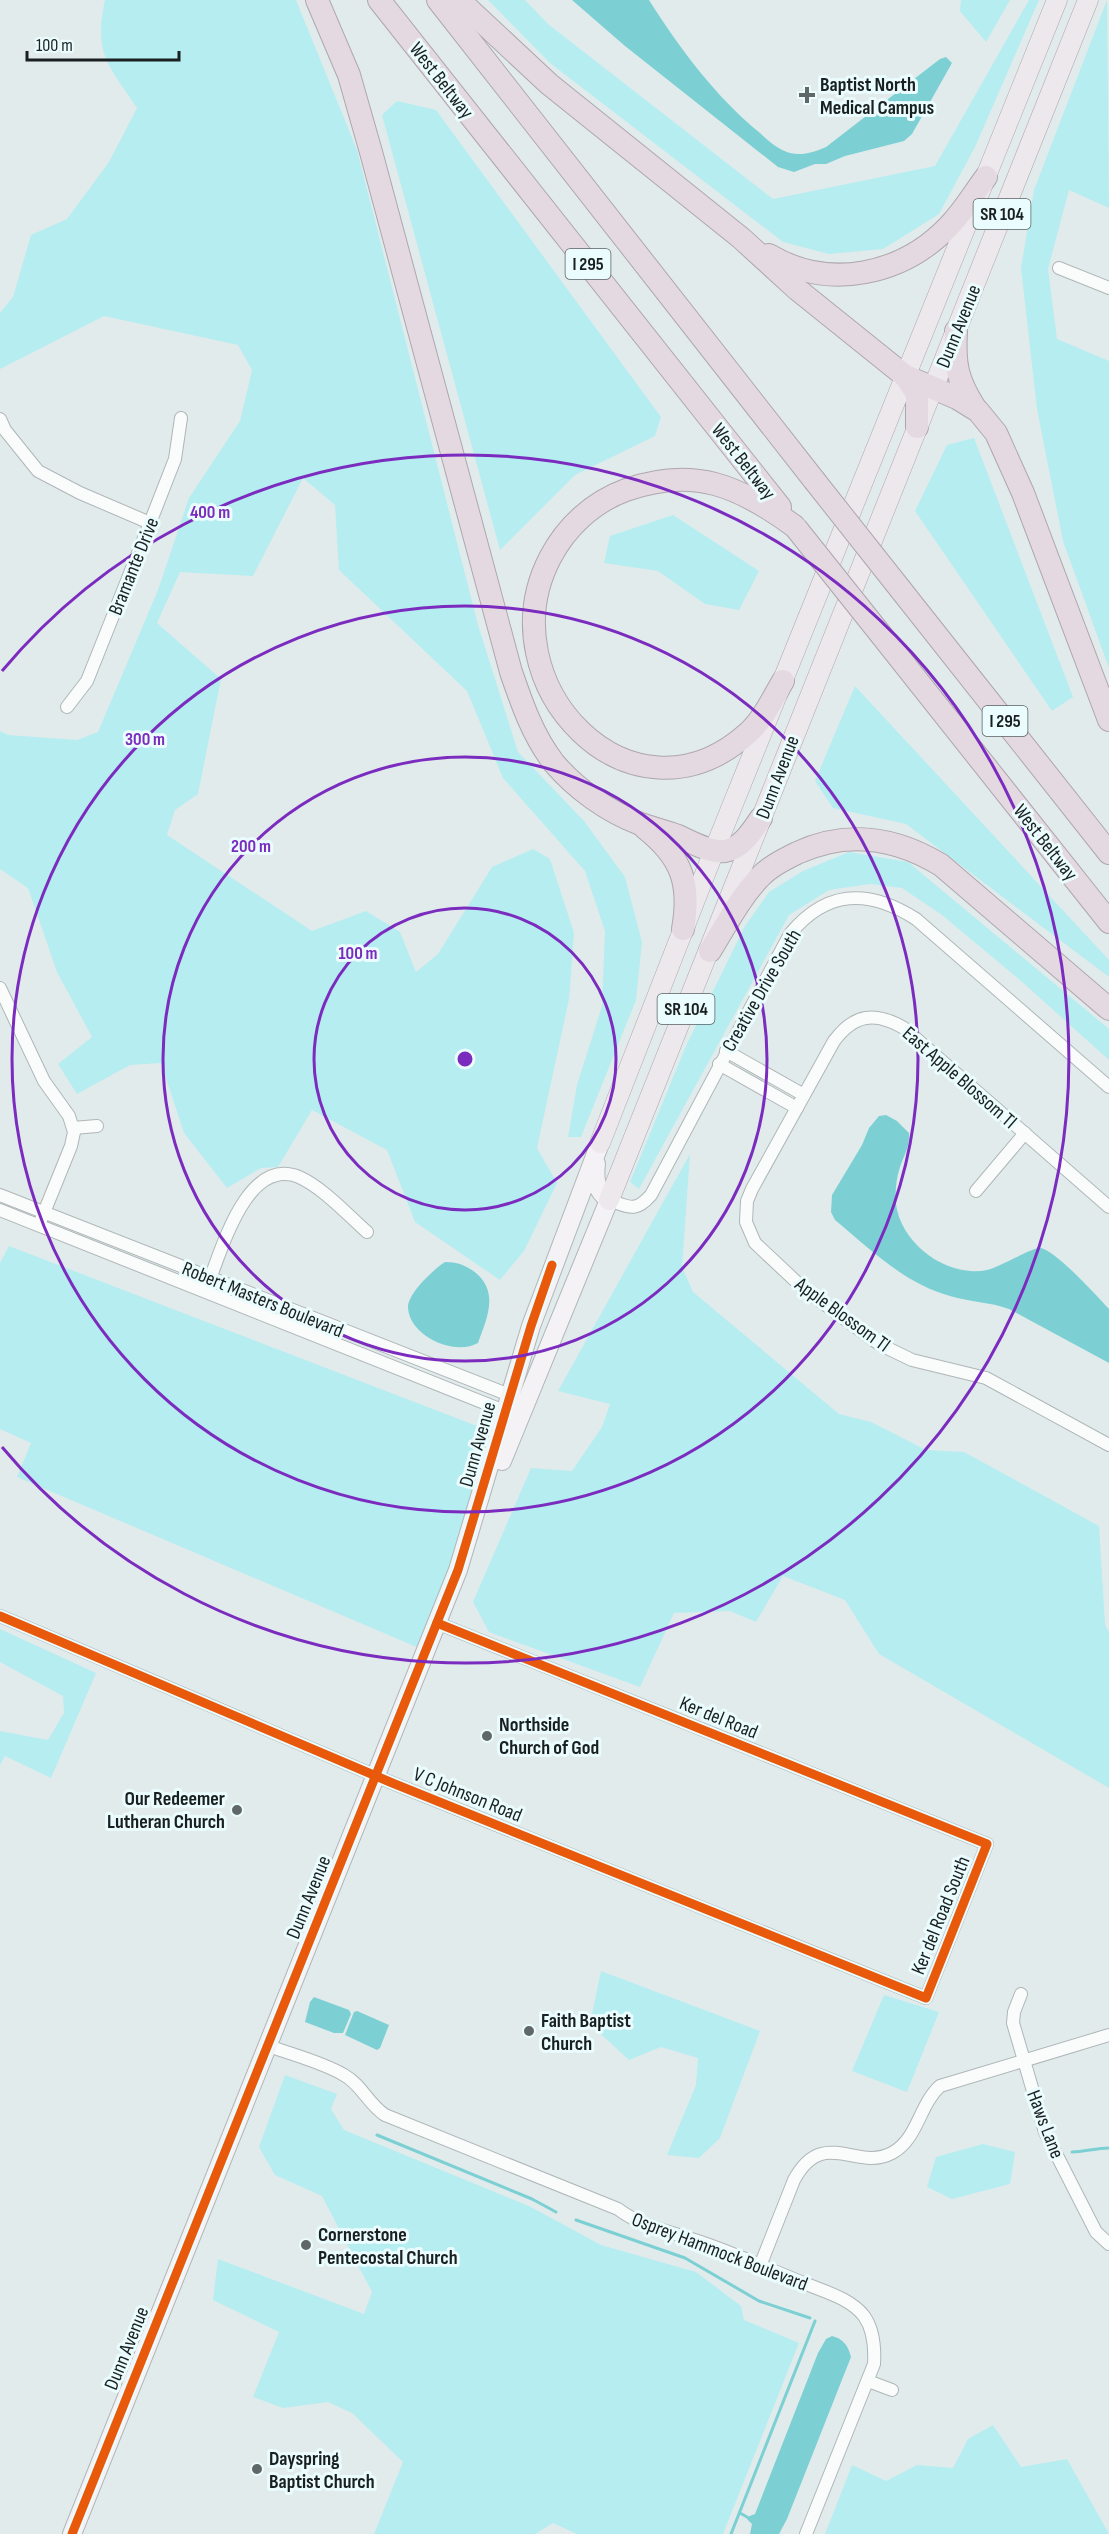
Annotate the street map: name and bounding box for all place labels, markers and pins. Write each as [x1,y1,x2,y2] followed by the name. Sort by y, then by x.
[820,73,935,120] place label: Baptist North Medical Campus
[798,86,816,104] marker: Baptist North Medical Campus
[455,1049,475,1069] centre of rings
[499,1713,599,1760] place label: Northside Church of God
[480,1729,494,1743] marker: Northside Church of God
[107,1787,225,1834] place label: Our Redeemer Lutheran Church
[230,1803,244,1817] marker: Our Redeemer Lutheran Church
[541,2009,631,2056] place label: Faith Baptist Church
[522,2024,536,2038] marker: Faith Baptist Church
[318,2223,458,2270] place label: Cornerstone Pentecostal Church
[299,2238,313,2252] marker: Cornerstone Pentecostal Church
[269,2447,375,2494] place label: Dayspring Baptist Church
[250,2462,264,2476] marker: Dayspring Baptist Church

